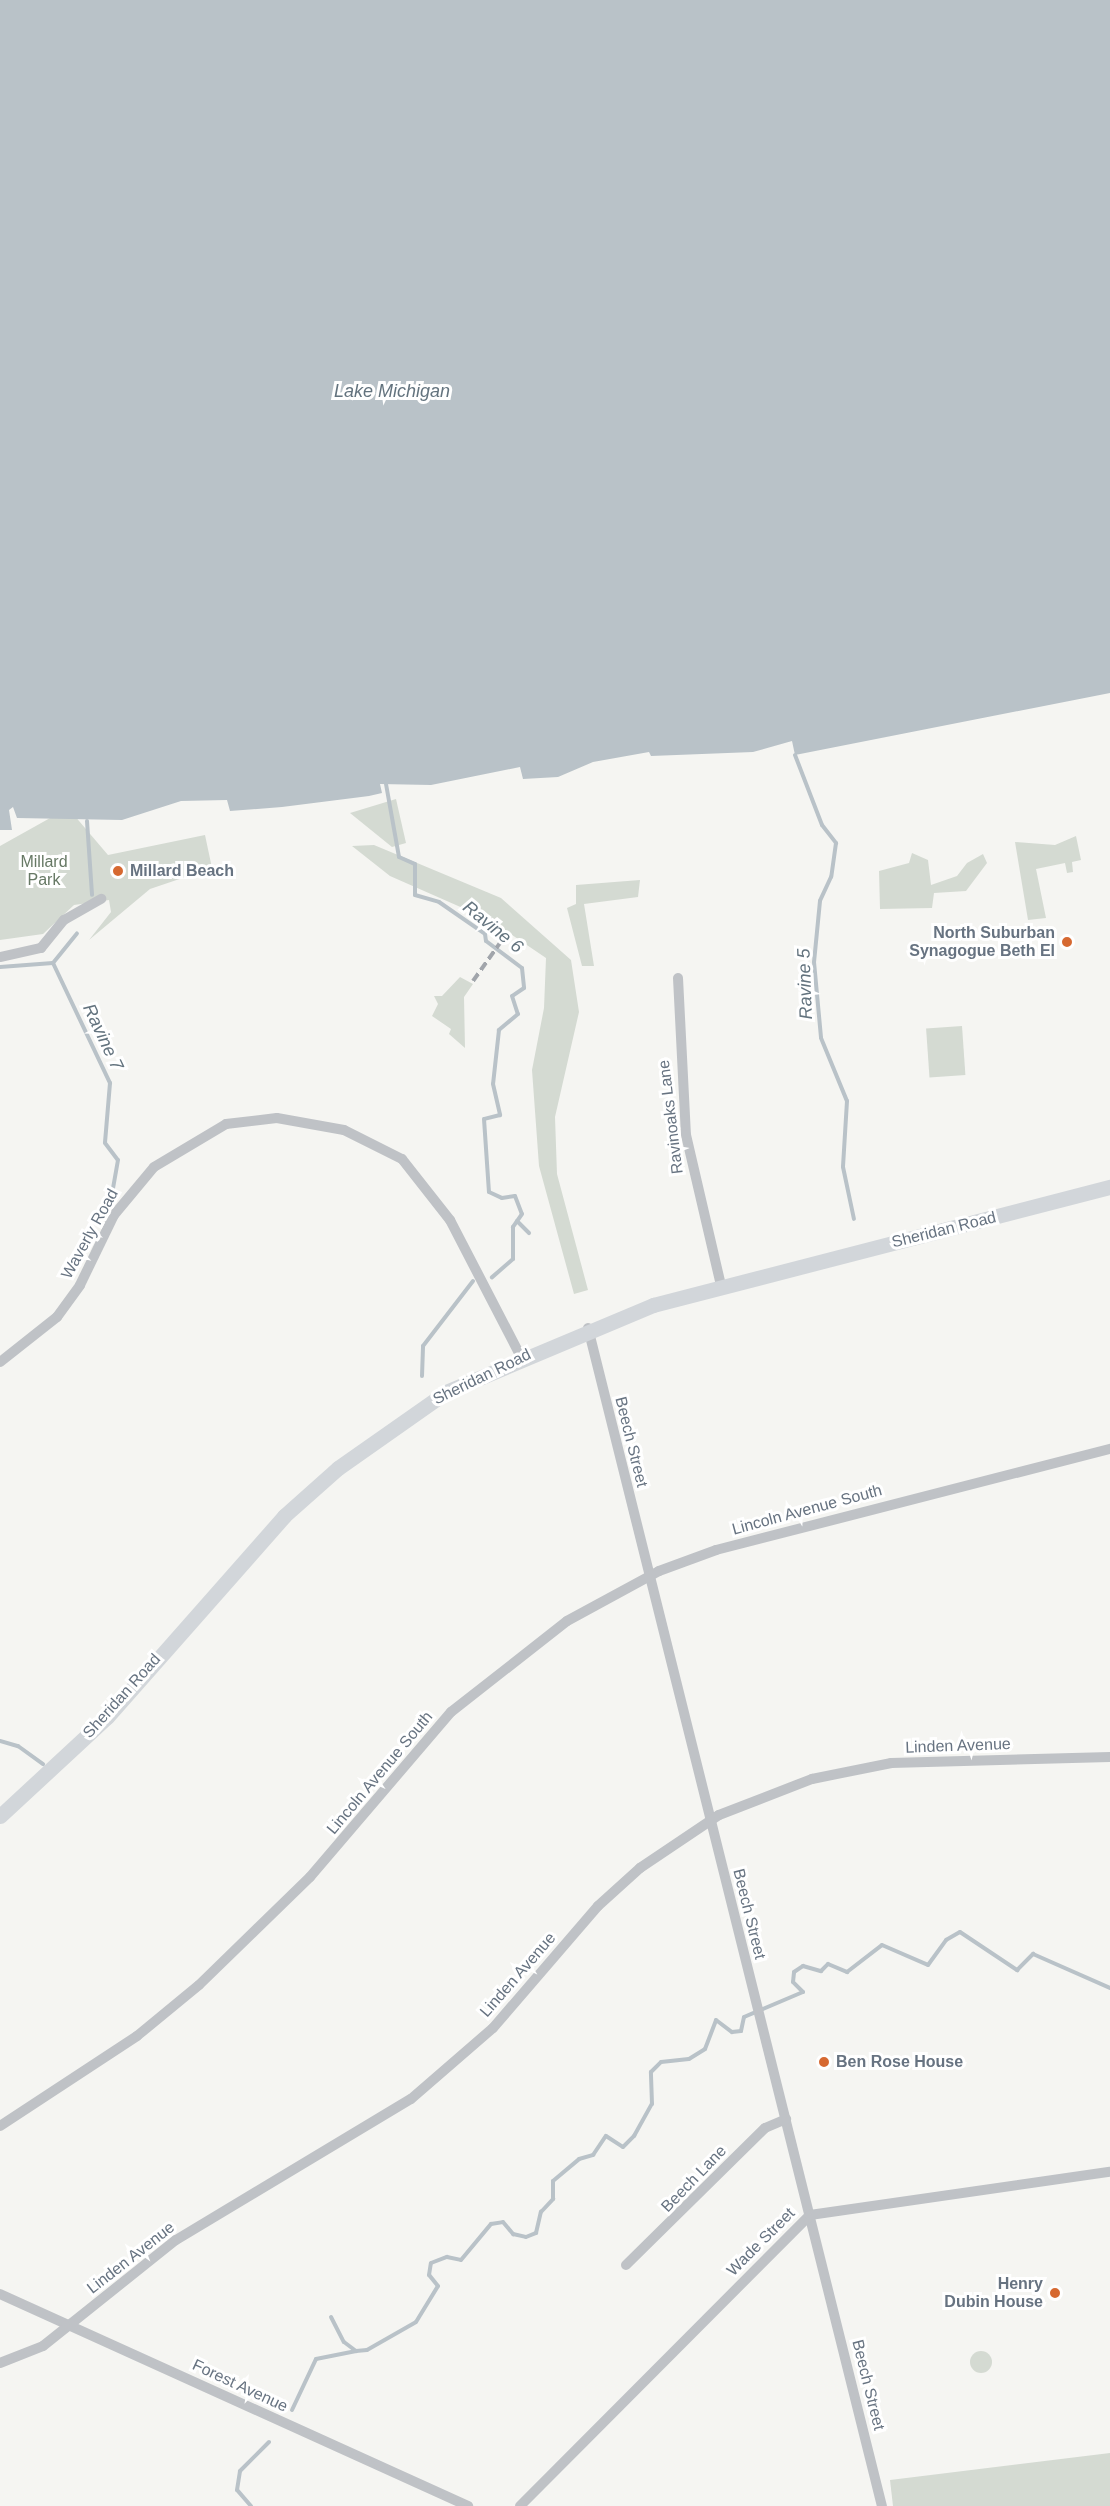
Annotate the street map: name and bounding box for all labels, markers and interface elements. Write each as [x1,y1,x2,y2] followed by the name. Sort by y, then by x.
[334,380,450,402] water label: Lake Michigan
[20,852,68,890] park label: Millard Park
[130,861,234,881] place label: Millard Beach
[111,864,125,878] marker: Millard Beach
[459,896,527,958] water label: Ravine 6
[909,923,1055,961] place label: North Suburban Synagogue Beth El
[1060,935,1074,949] marker: North Suburban Synagogue Beth El
[793,948,817,1020] water label: Ravine 5
[78,1000,128,1074] water label: Ravine 7
[654,1059,688,1175] street label: Ravinoaks Lane
[57,1186,123,1282] street label: Waverly Road
[890,1208,998,1252] street label: Sheridan Road
[430,1345,534,1409] street label: Sheridan Road
[610,1395,652,1489] street label: Beech Street
[729,1481,885,1539] street label: Lincoln Avenue South
[79,1650,165,1742] street label: Sheridan Road
[323,1707,437,1839] street label: Lincoln Avenue South
[904,1735,1012,1757] street label: Linden Avenue
[728,1867,770,1961] street label: Beech Street
[476,1929,560,2021] street label: Linden Avenue
[836,2052,963,2072] place label: Ben Rose House
[817,2055,831,2069] marker: Ben Rose House
[657,2142,731,2216] street label: Beech Lane
[723,2204,799,2280] street label: Wade Street
[83,2218,179,2298] street label: Linden Avenue
[944,2274,1043,2312] place label: Henry Dubin House
[1048,2286,1062,2300] marker: Henry Dubin House
[847,2338,889,2432] street label: Beech Street
[189,2355,291,2417] street label: Forest Avenue

